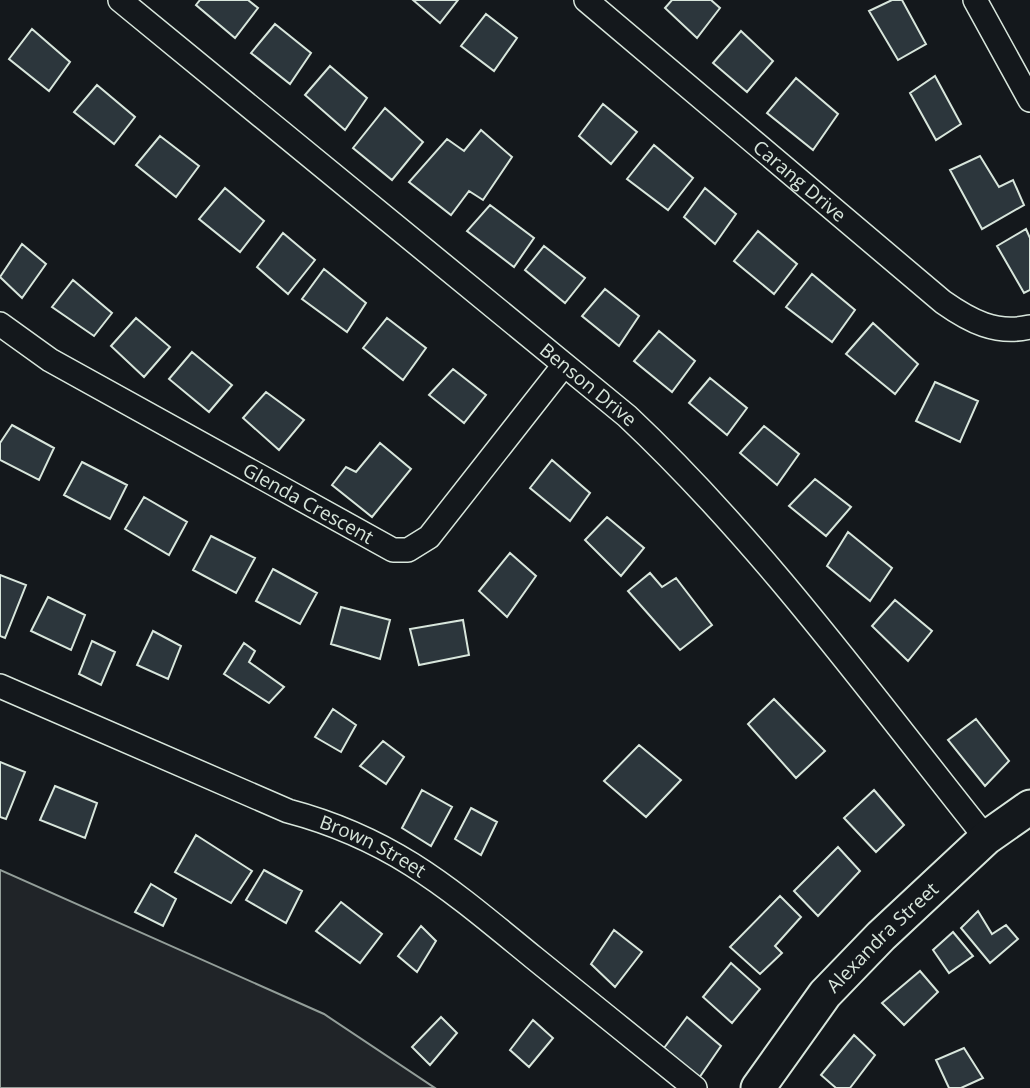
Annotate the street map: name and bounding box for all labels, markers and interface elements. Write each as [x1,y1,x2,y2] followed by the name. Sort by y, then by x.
[748,134,852,228] street label: Carang Drive
[535,337,643,432] street label: Benson Drive
[238,456,379,550] street label: Glenda Crescent
[316,809,431,883] street label: Brown Street
[820,876,944,998] street label: Alexandra Street

